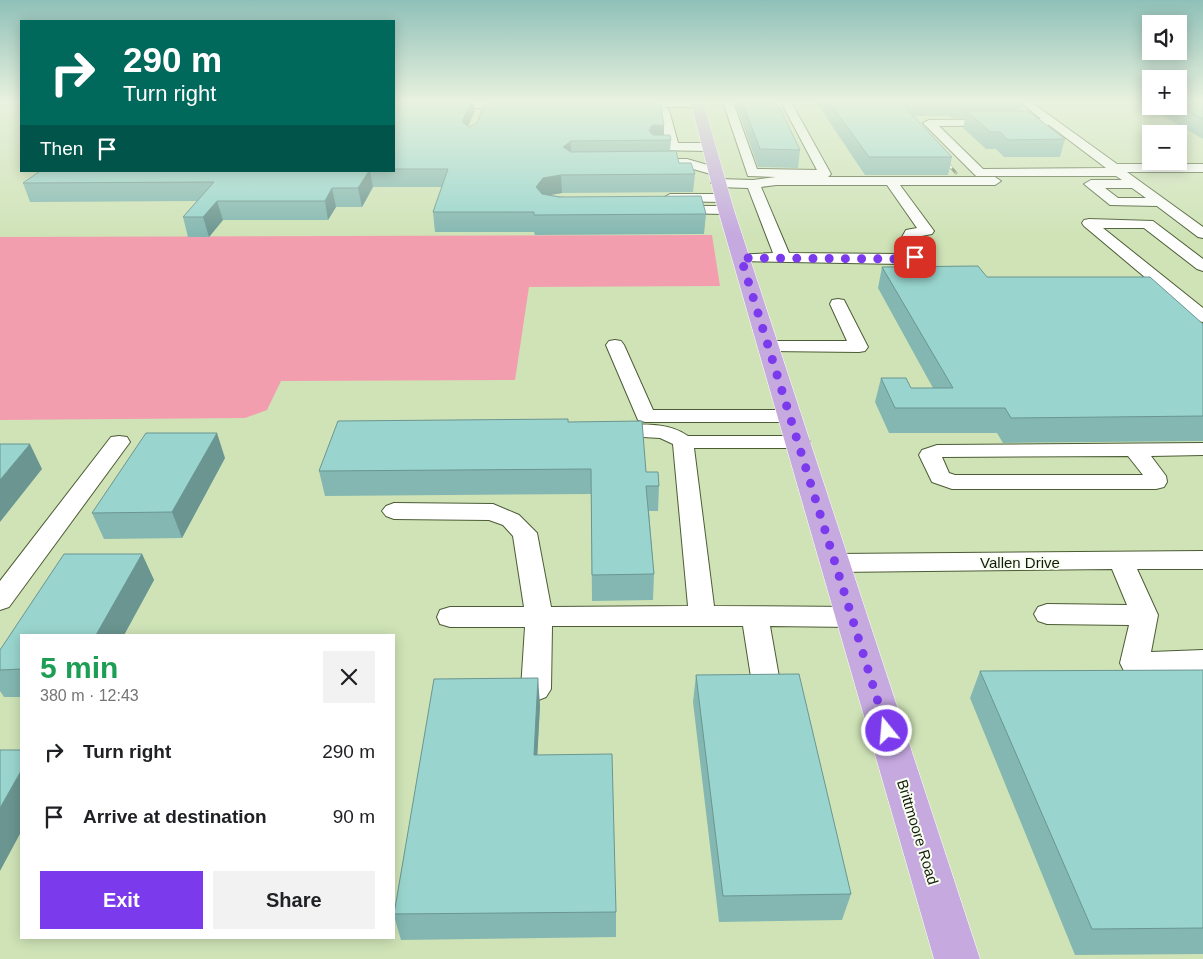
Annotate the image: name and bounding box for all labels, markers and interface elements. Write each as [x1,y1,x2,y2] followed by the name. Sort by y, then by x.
[1142,15,1187,170] map controls
[1142,15,1187,60] button: sound
[40,40,105,105] icon: right
[123,40,222,79] text: 290 m
[1142,70,1187,115] button: +
[123,81,216,106] text: Turn right
[1142,125,1187,170] button: −
[93,135,121,163] icon: arrive
[40,138,83,159] text: Then
[894,236,936,278] pin
[901,243,929,271] icon: arrive
[980,554,1060,571] street label: Vallen Drive
[40,651,118,684] text: 5 min
[323,651,375,703] button: close
[40,687,139,704] text: 380 m · 12:43
[860,704,912,756] position arrow
[40,738,68,766] icon: right
[83,741,171,762] text: Turn right
[322,741,375,762] text: 290 m
[894,777,942,887] street label: Brittmoore Road
[40,803,68,831] icon: arrive
[83,806,267,827] text: Arrive at destination
[333,806,375,827] text: 90 m
[40,871,203,929] button: Exit
[213,871,375,929] button: Share

